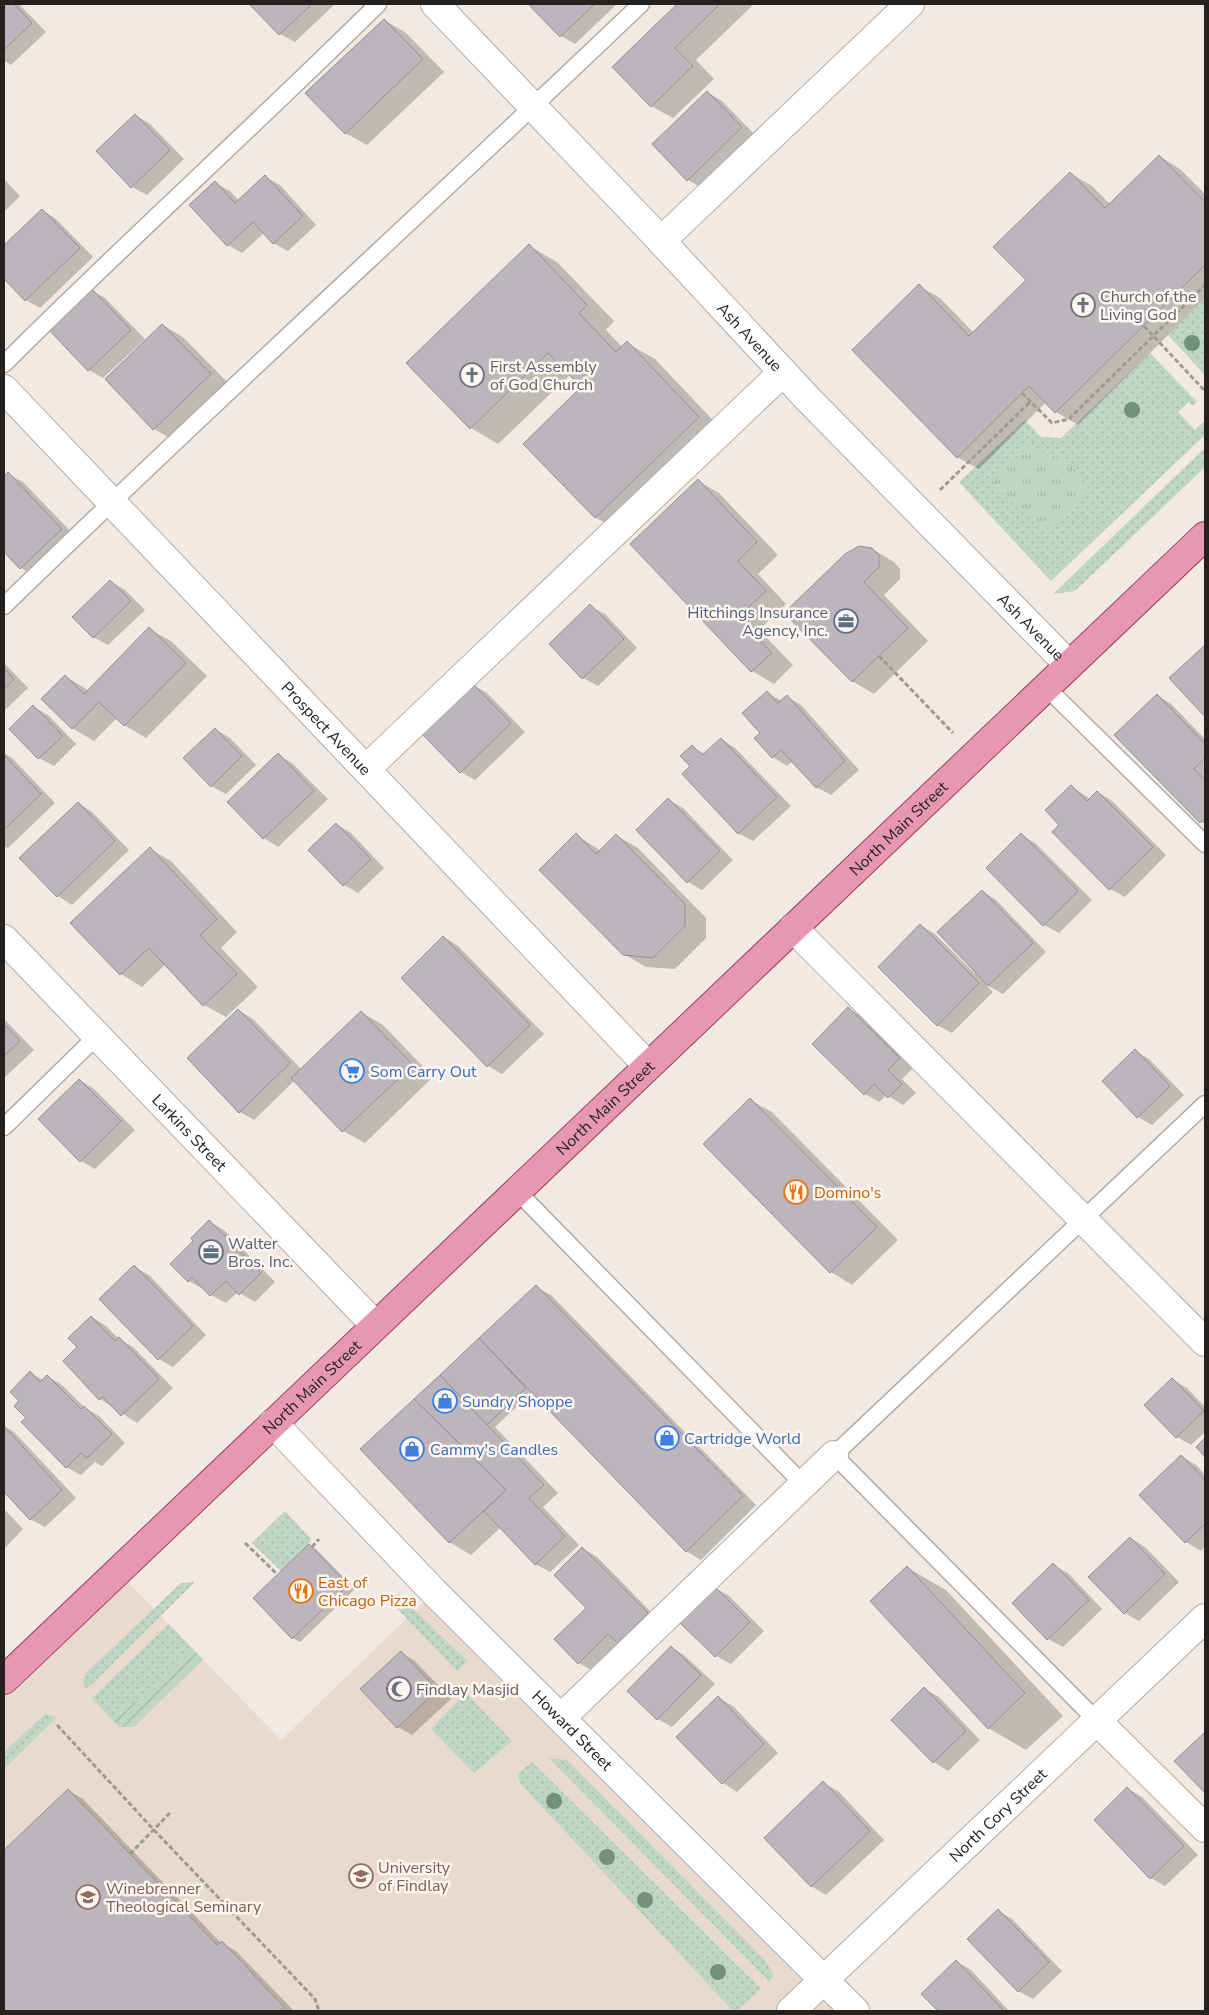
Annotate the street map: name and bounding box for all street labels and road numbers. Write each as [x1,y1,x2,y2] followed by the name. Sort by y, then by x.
[712,298,787,377] street label: Ash Avenue
[992,588,1069,666] street label: Ash Avenue
[276,677,376,780] street label: Prospect Avenue
[845,776,953,881] street label: North Main Street
[552,1056,660,1161] street label: North Main Street
[147,1090,232,1177] street label: Larkins Street
[258,1335,367,1440] street label: North Main Street
[527,1686,617,1776] street label: Howard Street
[945,1763,1052,1867] street label: North Cory Street

